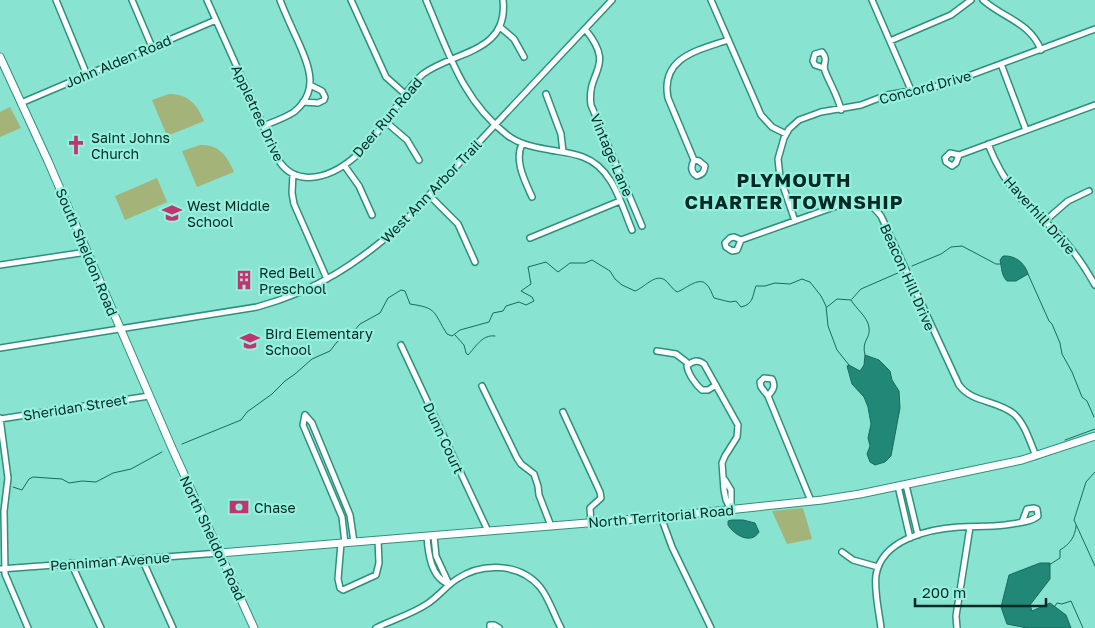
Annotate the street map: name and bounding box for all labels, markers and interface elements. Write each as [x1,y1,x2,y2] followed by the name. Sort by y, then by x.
[62,31,174,91] street label: John Alden Road
[228,62,288,164] street label: Appletree Drive
[877,67,973,107] street label: Concord Drive
[349,74,425,160] street label: Deer Run Road
[587,111,637,199] street label: Vintage Lane
[91,129,170,162] place label: Saint Johns Church
[65,134,87,156] church icon: Saint Johns Church
[377,136,485,246] street label: West Ann Arbor Trail
[684,168,904,213] district label: PLYMOUTH CHARTER TOWNSHIP
[1001,173,1079,257] street label: Haverhill Drive
[52,186,122,318] street label: South Sheldon Road
[187,197,270,230] place label: West Middle School
[161,202,183,224] school or university icon: West Middle School
[877,221,939,333] street label: Beacon Hill Drive
[259,264,327,297] place label: Red Bell Preschool
[233,269,255,291] building icon: Red Bell Preschool
[265,325,373,358] place label: Bird Elementary School
[239,330,261,352] school or university icon: Bird Elementary School
[22,390,128,424] street label: Sheridan Street
[420,400,468,476] street label: Dunn Court
[177,473,249,603] street label: North Sheldon Road
[228,496,250,518] bank icon: Chase
[254,499,296,516] place label: Chase
[587,501,735,531] street label: North Territorial Road
[50,548,170,574] street label: Penniman Avenue
[915,576,1046,608] scale bar
[922,583,966,601] text: 200 m

